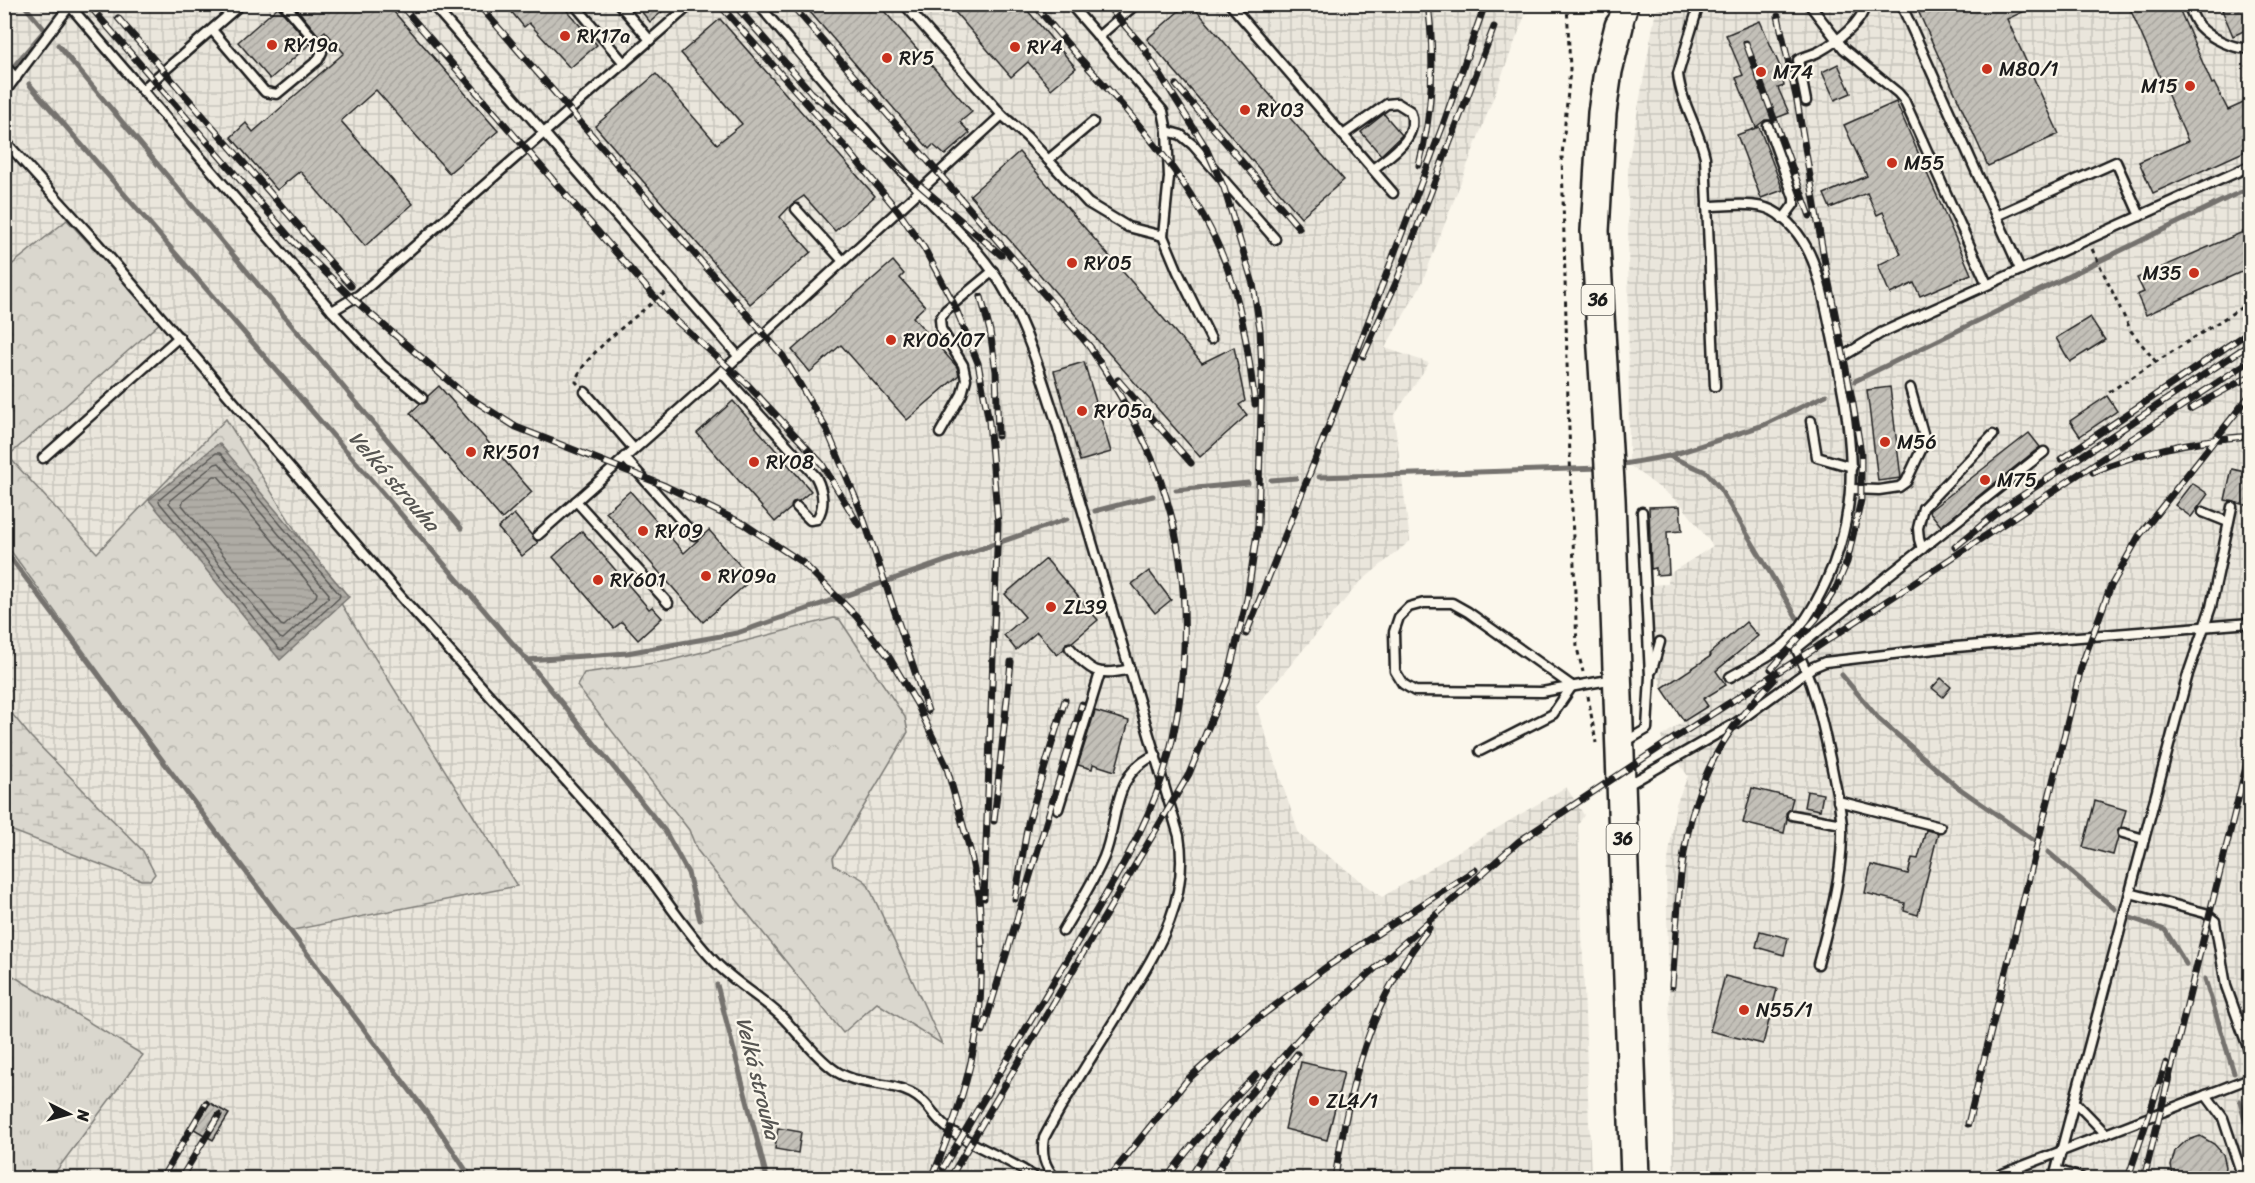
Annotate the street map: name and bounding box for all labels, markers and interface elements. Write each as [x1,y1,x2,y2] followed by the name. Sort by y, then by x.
[577,19,630,54] place label: RY17a
[284,28,338,63] place label: RY19a
[558,29,572,43] marker: RY17a
[1027,30,1063,65] place label: RY4
[265,38,279,52] marker: RY19a
[1008,40,1022,54] marker: RY4
[899,41,934,76] place label: RY5
[880,51,894,65] marker: RY5
[1999,52,2059,87] place label: M80/1
[1773,55,1813,90] place label: M74
[1980,62,1994,76] marker: M80/1
[1754,65,1768,79] marker: M74
[2141,69,2178,104] place label: M15
[2183,79,2197,93] marker: M15
[1257,93,1304,128] place label: RY03
[1238,103,1252,117] marker: RY03
[1904,146,1945,181] place label: M55
[1885,156,1899,170] marker: M55
[1084,246,1132,281] place label: RY05
[1065,256,1079,270] marker: RY05
[2142,256,2182,291] place label: M35
[2187,266,2201,280] marker: M35
[1582,285,1614,315] road number: 36
[903,323,986,358] place label: RY06/07
[884,333,898,347] marker: RY06/07
[1094,394,1152,429] place label: RY05a
[1075,404,1089,418] marker: RY05a
[339,422,451,542] water label: Velká strouha
[1897,425,1937,460] place label: M56
[483,435,540,470] place label: RY501
[1878,435,1892,449] marker: M56
[464,445,478,459] marker: RY501
[766,445,814,480] place label: RY08
[747,455,761,469] marker: RY08
[1997,463,2037,498] place label: M75
[1978,473,1992,487] marker: M75
[655,514,703,549] place label: RY09
[636,524,650,538] marker: RY09
[718,559,776,594] place label: RY09a
[610,563,666,598] place label: RY601
[699,569,713,583] marker: RY09a
[591,573,605,587] marker: RY601
[1063,590,1107,625] place label: ZL39
[1044,600,1058,614] marker: ZL39
[1606,824,1640,854] road number: 36
[1756,993,1813,1028] place label: N55/1
[1737,1003,1751,1017] marker: N55/1
[724,1013,792,1145] water label: Velká strouha
[39,1084,99,1144] north arrow
[1326,1084,1378,1119] place label: ZL4/1
[1307,1094,1321,1108] marker: ZL4/1
[68,1107,99,1123] text: N

